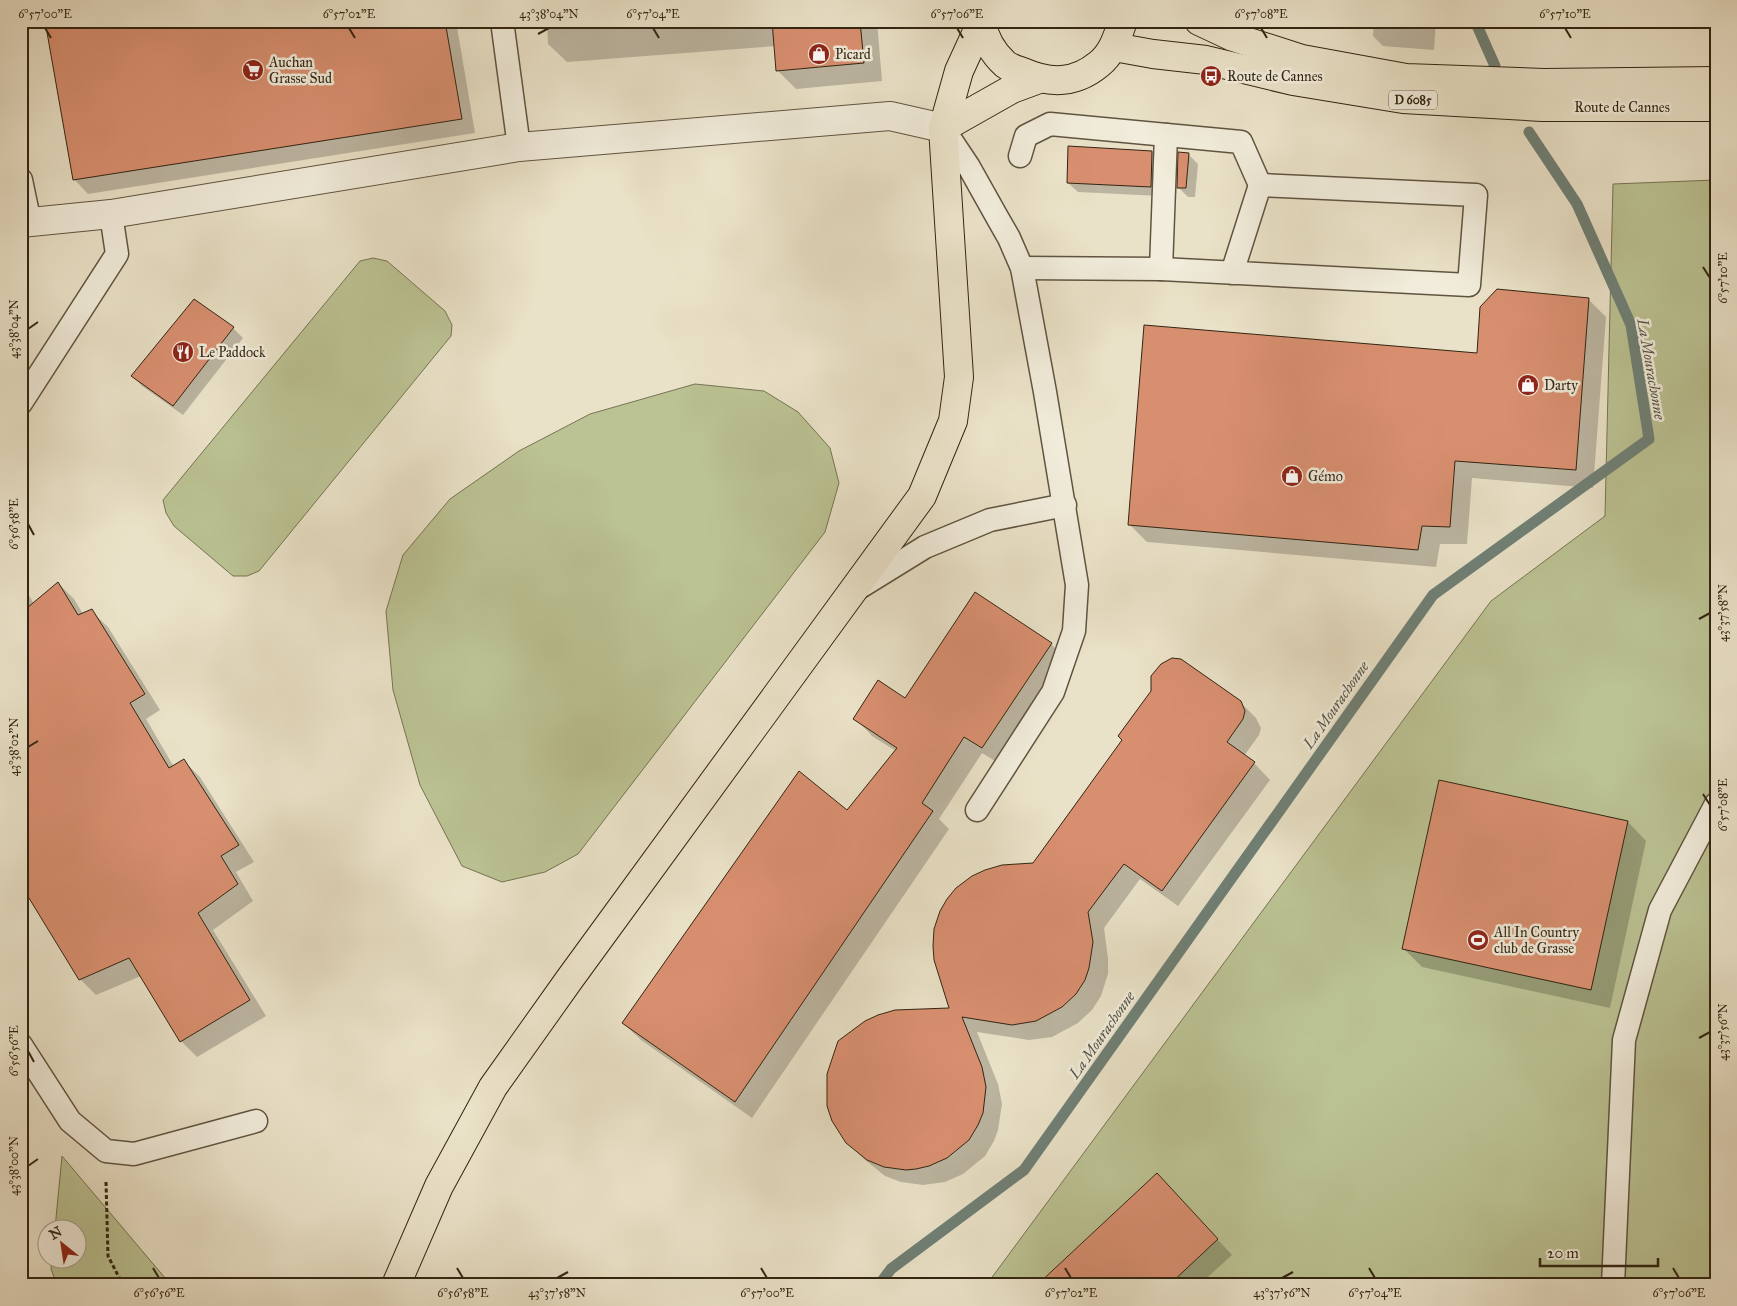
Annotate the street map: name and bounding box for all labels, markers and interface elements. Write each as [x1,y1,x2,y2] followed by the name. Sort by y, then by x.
[18,7,72,21] text: 6°57'00"E
[323,7,376,21] text: 6°57'02"E
[519,7,579,21] text: 43°38'04"N
[626,7,680,21] text: 6°57'04"E
[931,7,984,21] text: 6°57'06"E
[1234,7,1288,21] text: 6°57'08"E
[1539,7,1591,21] text: 6°57'10"E
[807,42,831,66] shop icon: Picard
[835,46,871,63] place label: Picard
[268,54,332,87] place label: Auchan Grasse Sud
[241,58,265,82] supermarket icon: Auchan Grasse Sud
[1199,64,1223,88] bus stop icon: Route de Cannes
[1227,68,1323,85] place label: Route de Cannes
[1389,90,1437,110] road number: D 6085
[1574,99,1670,116] street label: Route de Cannes
[1716,252,1730,304] text: 6°57'10"E
[7,299,21,359] text: 43°38'04"N
[1633,316,1669,421] water label: La Mourachonne
[171,340,195,364] restaurant icon: Le Paddock
[199,344,266,361] place label: Le Paddock
[1516,373,1540,397] shop icon: Darty
[1544,377,1578,394] place label: Darty
[1280,464,1304,488] shop icon: Gémo
[1308,468,1343,485] place label: Gémo
[7,498,21,550] text: 6°56'58"E
[1716,584,1730,642] text: 43°37'58"N
[1299,658,1373,753] water label: La Mourachonne
[7,718,21,776] text: 43°38'02"N
[1716,778,1730,832] text: 6°57'08"E
[1493,924,1579,957] place label: All In Country club de Grasse
[1466,928,1490,952] sports icon: All In Country club de Grasse
[1065,988,1139,1083] water label: La Mourachonne
[1716,1003,1730,1061] text: 43°37'56"N
[7,1025,21,1077] text: 6°56'56"E
[7,1136,21,1196] text: 43°38'00"N
[38,1218,88,1268] north arrow
[46,1223,65,1244] text: N
[1540,1236,1657,1268] scale bar
[1547,1244,1579,1262] text: 20 m
[133,1286,185,1300] text: 6°56'56"E
[437,1286,489,1300] text: 6°56'58"E
[528,1286,586,1300] text: 43°37'58"N
[740,1286,794,1300] text: 6°57'00"E
[1045,1286,1098,1300] text: 6°57'02"E
[1253,1286,1311,1300] text: 43°37'56"N
[1348,1286,1402,1300] text: 6°57'04"E
[1653,1286,1706,1300] text: 6°57'06"E

